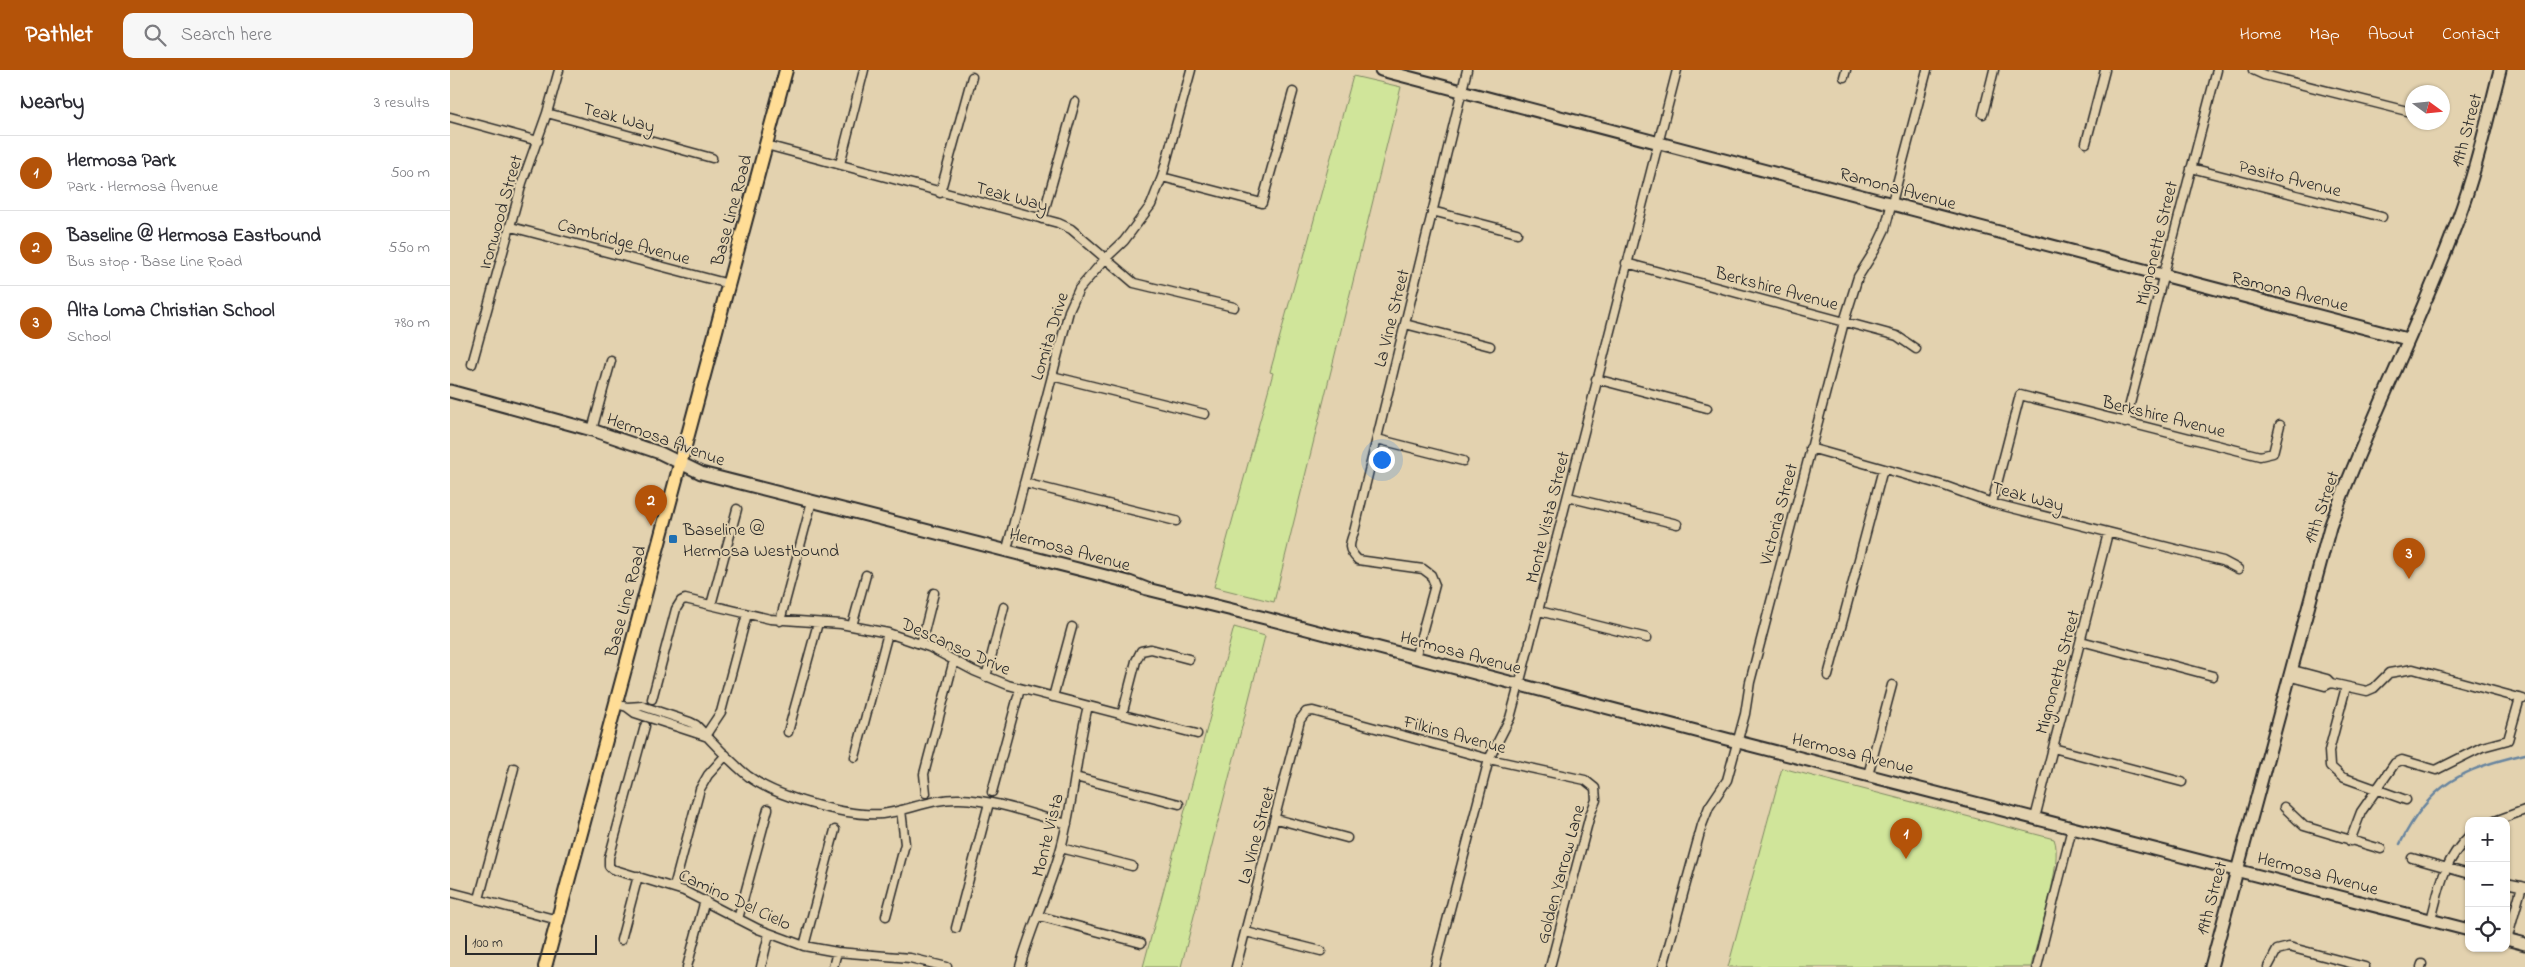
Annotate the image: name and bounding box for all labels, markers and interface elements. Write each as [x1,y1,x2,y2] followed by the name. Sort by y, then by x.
[123,13,473,58] search box
[25,18,93,53] text: Pathlet
[141,21,169,49] icon: search
[181,22,272,49] text: Search here
[2240,22,2281,48] text: Home
[2309,22,2340,48] text: Map
[2368,22,2414,48] text: About
[2442,22,2500,48] text: Contact
[2405,85,2450,130] north arrow
[20,88,84,118] text: Nearby
[374,91,430,115] text: 3 results
[2446,91,2490,170] street label: 19th Street
[579,97,658,141] street label: Teak Way
[67,148,176,175] text: Hermosa Park
[473,152,531,273] street label: Ironwood Street
[705,152,760,270] street label: Base Line Road
[2235,155,2345,206] street label: Pasito Avenue
[33,161,39,185] text: 1
[391,161,430,185] text: 500 m
[1836,162,1960,218] street label: Ramona Avenue
[67,175,218,199] text: Park · Hermosa Avenue
[972,176,1051,220] street label: Teak Way
[2130,178,2187,309] street label: Mignonette Street
[554,213,694,274] street label: Cambridge Avenue
[67,223,321,250] text: Baseline @ Hermosa Eastbound
[32,236,40,260] text: 2
[388,236,430,260] text: 550 m
[67,250,242,274] text: Bus stop · Base Line Road
[1711,261,1842,319] street label: Berkshire Avenue
[2228,266,2352,320] street label: Ramona Avenue
[1368,267,1418,370] street label: La Vine Street
[1025,288,1077,384] street label: Lomita Drive
[67,298,275,325] text: Alta Loma Christian School
[33,311,39,335] text: 3
[394,311,430,335] text: 780 m
[67,325,111,349] text: School
[2098,390,2229,446] street label: Berkshire Avenue
[602,407,729,475] street label: Hermosa Avenue
[1369,447,1395,473] your location
[1520,449,1578,586] street label: Monte Vista Street
[1754,461,1806,569] street label: Victoria Street
[2298,468,2347,548] street label: 19th Street
[1988,476,2067,520] street label: Teak Way
[635,485,667,526] pin: 2
[682,518,839,565] place label: Baseline @ Hermosa Westbound
[1006,522,1134,580] street label: Hermosa Avenue
[667,533,679,545] marker: Baseline @ Hermosa Westbound
[2393,538,2425,579] pin: 3
[599,543,654,661] street label: Base Line Road
[2030,608,2089,738] street label: Mignonette Street
[895,612,1015,684] street label: Descanso Drive
[1397,625,1525,683] street label: Hermosa Avenue
[1399,709,1510,762] street label: Filkins Avenue
[1789,727,1917,783] street label: Hermosa Avenue
[1232,784,1283,887] street label: La Vine Street
[1026,791,1072,880] street label: Monte Vista
[1531,801,1593,947] street label: Golden Yarrow Lane
[2465,817,2510,952] map controls
[2465,817,2510,862] button: +
[1890,818,1922,859] pin: 1
[2254,846,2382,904] street label: Hermosa Avenue
[2191,859,2235,938] street label: 19th Street
[2465,862,2510,907] button: −
[673,863,795,938] street label: Camino Del Cielo
[2465,907,2510,952] button: locate
[465,932,598,955] scale bar
[472,933,503,954] text: 100 m

